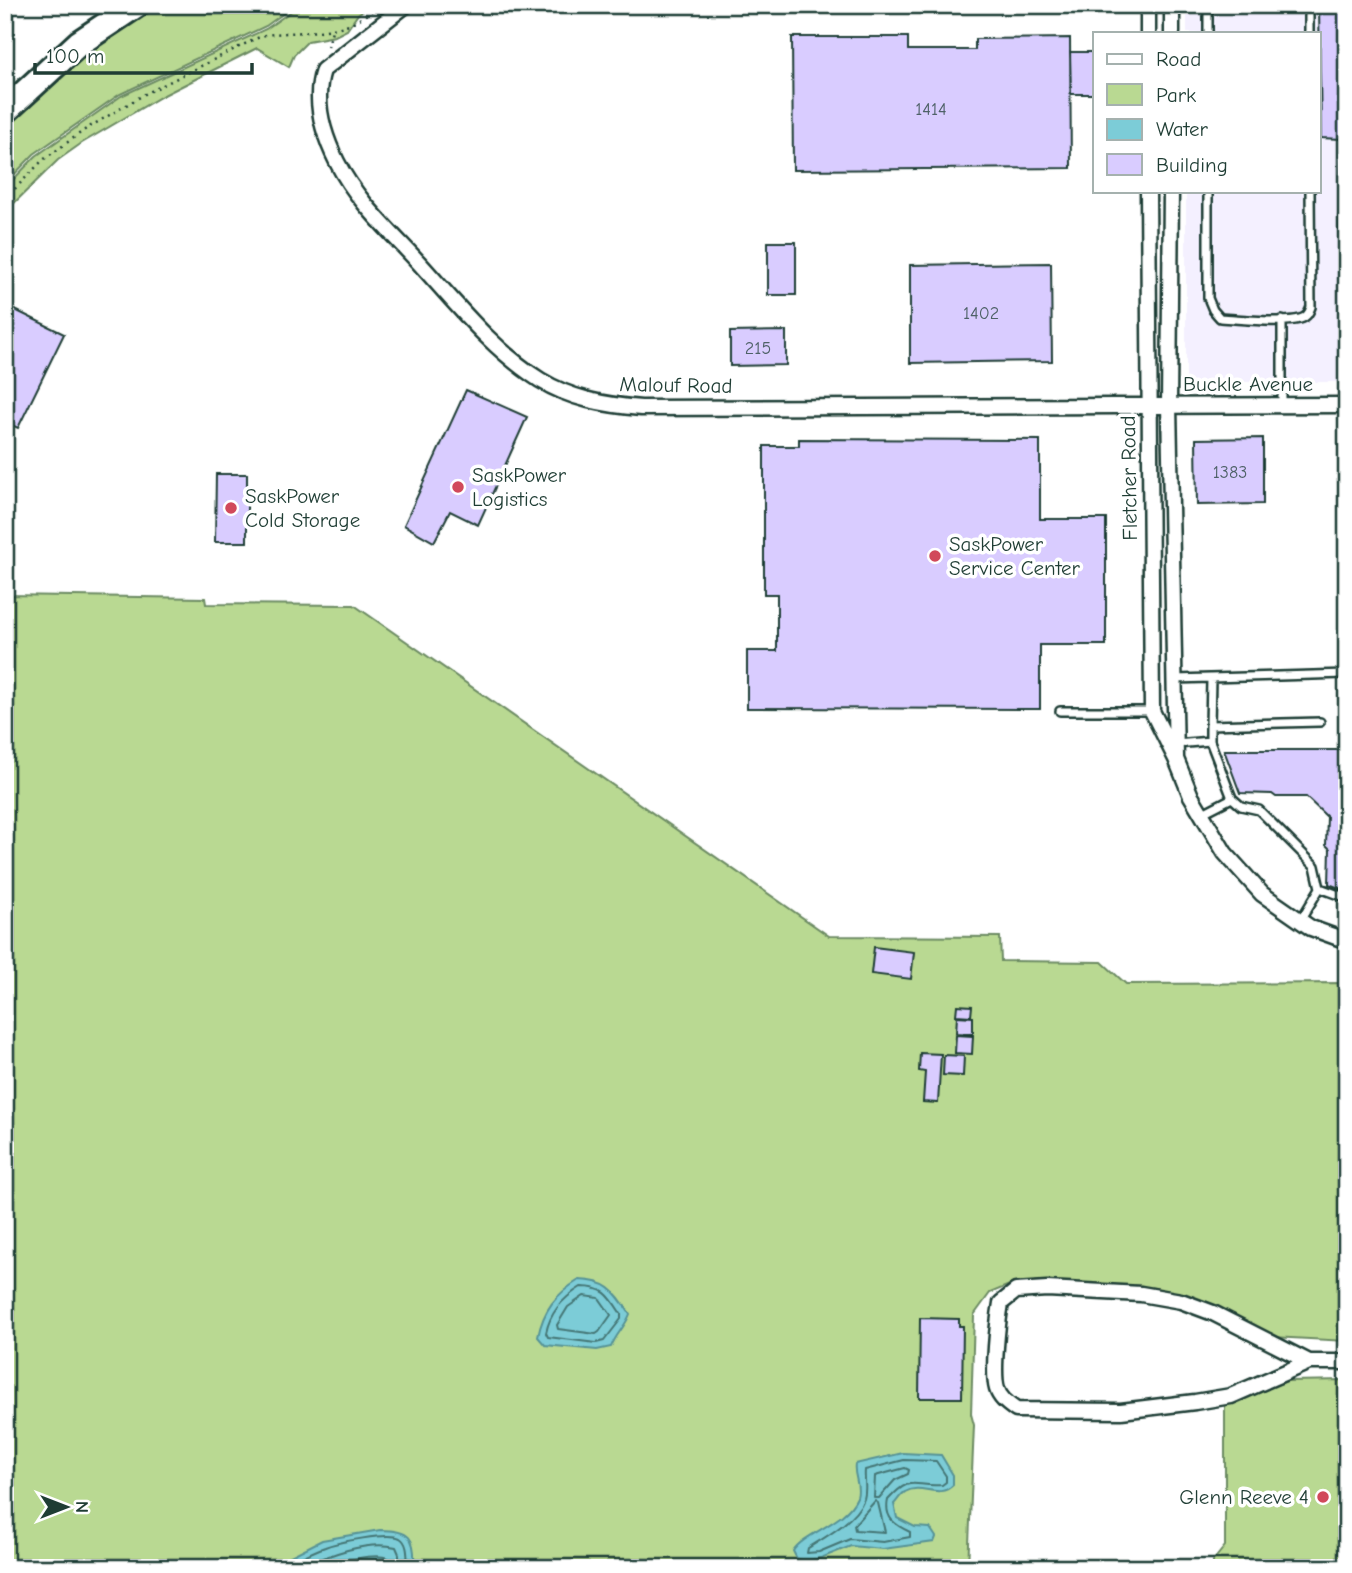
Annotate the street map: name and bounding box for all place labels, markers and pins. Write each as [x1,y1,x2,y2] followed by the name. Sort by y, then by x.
[472,463,567,511] place label: SaskPower Logistics
[450,479,466,495] marker: SaskPower Logistics
[245,484,360,532] place label: SaskPower Cold Storage
[223,500,239,516] marker: SaskPower Cold Storage
[949,532,1081,580] place label: SaskPower Service Center
[927,548,943,564] marker: SaskPower Service Center
[1179,1485,1309,1509] place label: Glenn Reeve 4
[1315,1489,1331,1505] marker: Glenn Reeve 4

